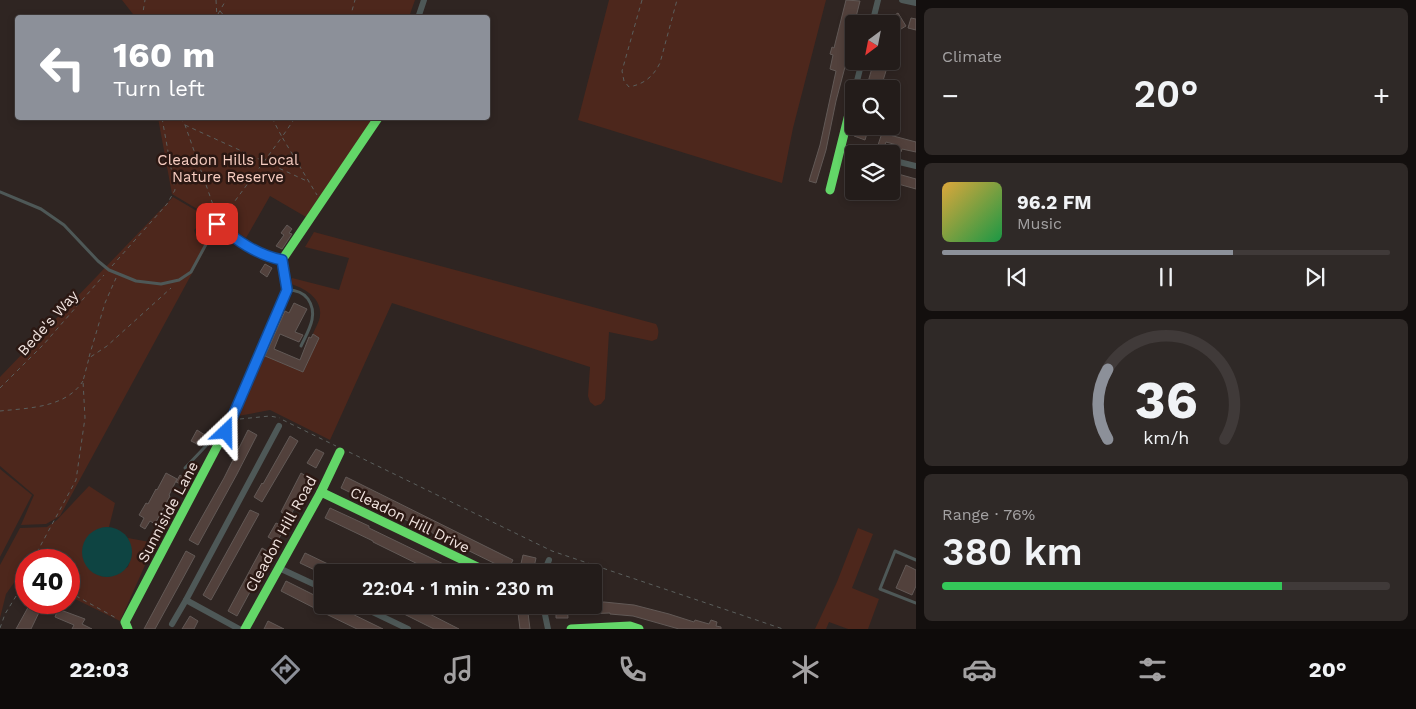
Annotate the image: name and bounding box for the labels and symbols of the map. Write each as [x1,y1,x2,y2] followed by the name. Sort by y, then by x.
[845,15,900,70] north arrow
[157,151,299,186] park label: Cleadon Hills Local Nature Reserve
[196,203,238,245] pin
[14,286,82,359] street label: Bede's Way
[199,405,251,457] position arrow
[134,458,202,566] street label: Sunniside Lane
[242,473,320,595] street label: Cleadon Hill Road
[347,483,473,557] street label: Cleadon Hill Drive
[15,549,80,614] speed limit sign: 40

